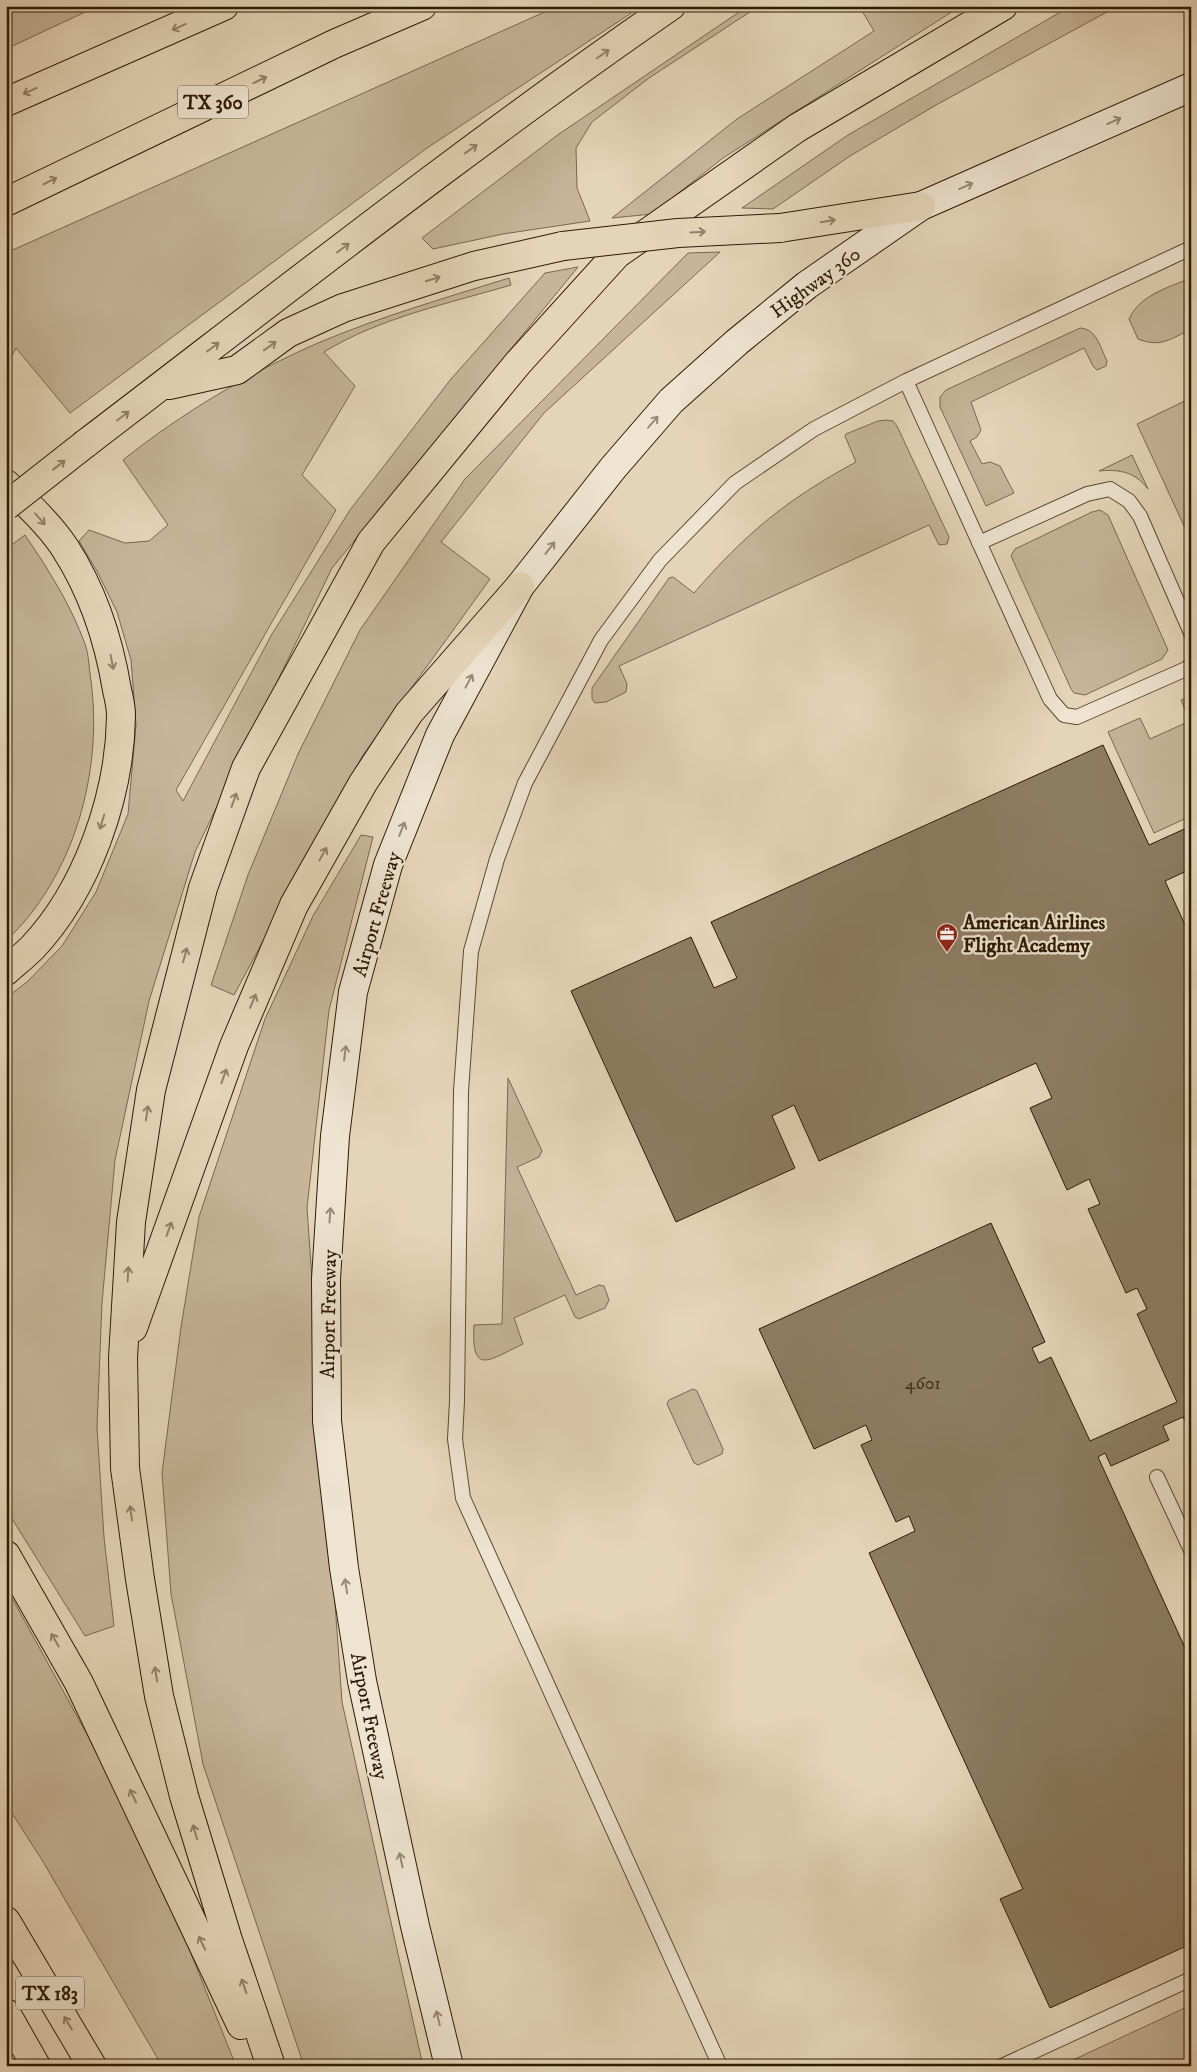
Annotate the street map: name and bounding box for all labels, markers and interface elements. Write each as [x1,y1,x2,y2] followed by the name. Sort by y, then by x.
[172,22,187,32] one-way arrow
[595,48,609,58] one-way arrow
[252,75,267,84] one-way arrow
[178,85,248,118] road number: TX 360
[23,87,38,97] one-way arrow
[1106,115,1121,125] one-way arrow
[464,144,478,154] one-way arrow
[42,175,57,185] one-way arrow
[958,181,973,191] one-way arrow
[820,215,836,225] one-way arrow
[690,228,706,237] one-way arrow
[766,242,866,324] street label: Highway 360
[336,243,349,254] one-way arrow
[425,273,441,283] one-way arrow
[206,341,219,352] one-way arrow
[263,341,277,351] one-way arrow
[116,410,129,421] one-way arrow
[647,416,658,429] one-way arrow
[52,460,65,471] one-way arrow
[34,512,45,525] one-way arrow
[544,542,555,555] one-way arrow
[108,654,118,670] one-way arrow
[464,673,474,688] one-way arrow
[230,793,239,808] one-way arrow
[97,813,107,829] one-way arrow
[398,822,408,837] one-way arrow
[318,848,328,862] one-way arrow
[348,848,407,980] street label: Airport Freeway
[962,911,1105,959] place label: American Airlines Flight Academy
[935,922,959,953] office icon: American Airlines Flight Academy
[180,947,190,963] one-way arrow
[249,994,259,1009] one-way arrow
[340,1046,350,1062] one-way arrow
[220,1069,229,1085] one-way arrow
[143,1105,153,1121] one-way arrow
[325,1207,334,1223] one-way arrow
[165,1222,174,1238] one-way arrow
[316,1249,343,1379] street label: Airport Freeway
[123,1266,132,1282] one-way arrow
[905,1373,941,1395] house number: 4601
[126,1506,136,1522] one-way arrow
[341,1578,351,1594] one-way arrow
[49,1634,59,1648] one-way arrow
[344,1651,393,1783] street label: Airport Freeway
[150,1666,160,1682] one-way arrow
[127,1789,137,1804] one-way arrow
[189,1824,199,1840] one-way arrow
[396,1853,405,1869] one-way arrow
[197,1936,207,1951] one-way arrow
[16,1976,84,2010] road number: TX 183
[239,1979,248,1995] one-way arrow
[432,2011,442,2027] one-way arrow
[62,2017,72,2031] one-way arrow

